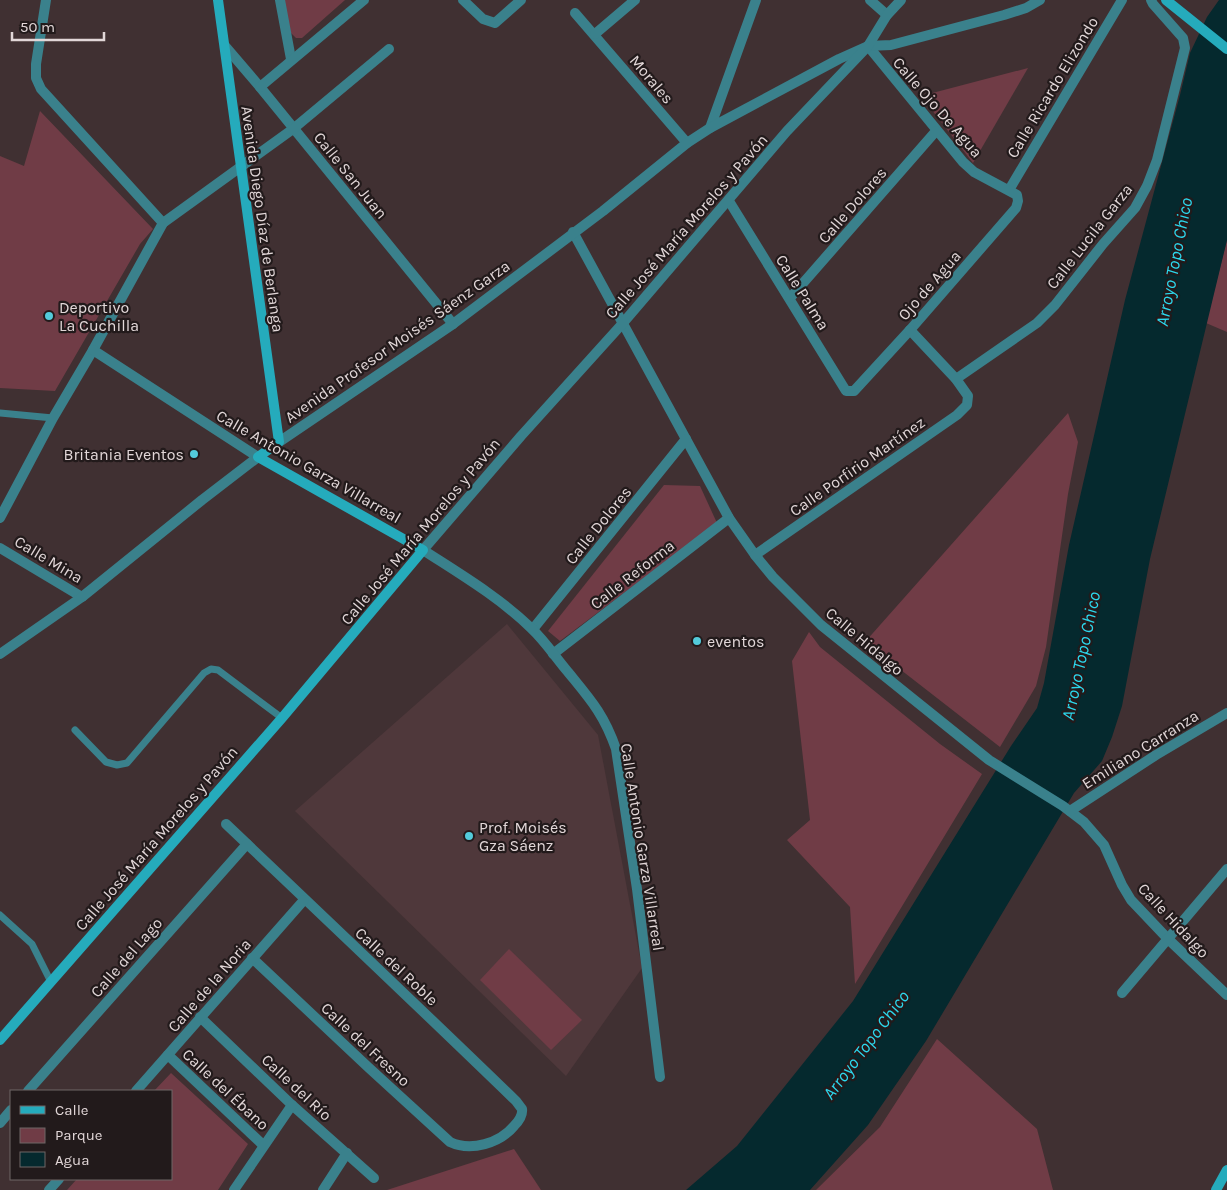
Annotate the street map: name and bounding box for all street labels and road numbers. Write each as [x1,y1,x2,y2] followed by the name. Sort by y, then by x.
[1003,13,1102,161] street label: Calle Ricardo Elizondo
[626,51,678,108] street label: Morales
[889,53,986,161] street label: Calle Ojo De Agua
[237,105,288,334] street label: Avenida Diego Díaz de Berlanga
[310,128,391,223] street label: Calle San Juan
[601,130,772,322] street label: Calle José María Morelos y Pavón
[814,163,891,247] street label: Calle Dolores
[1042,180,1136,293] street label: Calle Lucila Garza
[894,247,965,324] street label: Ojo de Agua
[772,251,833,334] street label: Calle Palma
[281,256,513,427] street label: Avenida Profesor Moisés Sáenz Garza
[213,406,404,527] street label: Calle Antonio Garza Villarreal
[786,413,929,520] street label: Calle Porfirio Martínez
[337,434,504,629] street label: Calle José María Morelos y Pavón
[561,483,636,568] street label: Calle Dolores
[11,532,86,587] street label: Calle Mina
[587,536,678,613] street label: Calle Reforma
[822,603,907,679] street label: Calle Hidalgo
[1078,706,1202,793] street label: Emiliano Carranza
[71,742,242,934] street label: Calle José María Morelos y Pavón
[617,742,668,952] street label: Calle Antonio Garza Villarreal
[1134,879,1213,962] street label: Calle Hidalgo
[87,913,166,1001] street label: Calle del Lago
[351,923,442,1010] street label: Calle del Roble
[164,935,255,1036] street label: Calle de la Noria
[317,998,414,1090] street label: Calle del Fresno
[178,1044,273,1134] street label: Calle del Ébano
[258,1050,336,1125] street label: Calle del Río

